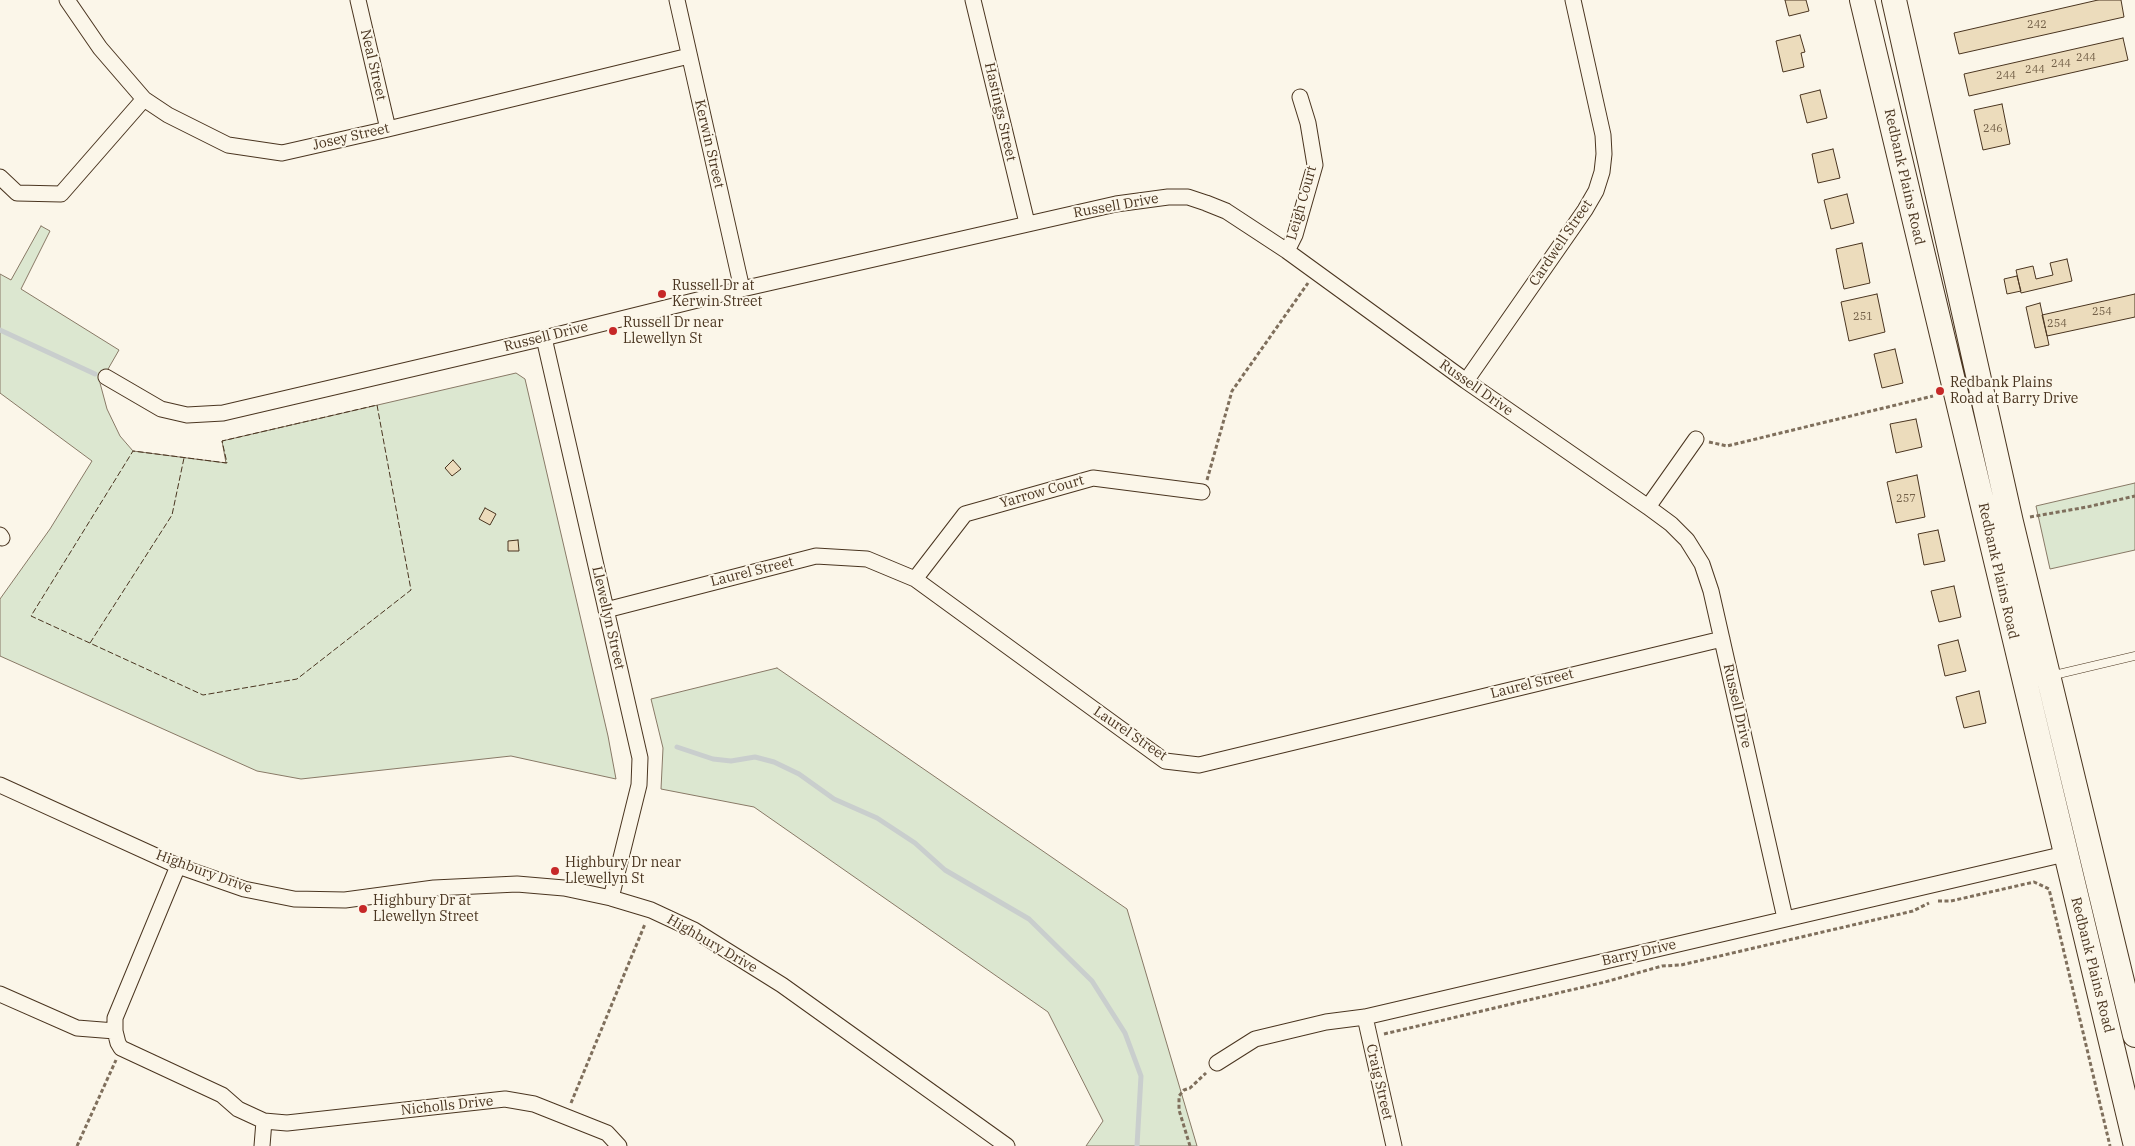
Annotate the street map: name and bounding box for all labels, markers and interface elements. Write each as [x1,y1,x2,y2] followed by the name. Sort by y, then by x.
[2027,18,2047,32] house number: 242
[357,28,389,102] street label: Neal Street
[2076,51,2096,65] house number: 244
[2051,57,2071,71] house number: 244
[980,61,1020,163] street label: Hastings Street
[2025,63,2045,77] house number: 244
[1996,69,2016,83] house number: 244
[691,98,727,190] street label: Kerwin Street
[1880,107,1928,247] street label: Redbank Plains Road
[311,120,391,154] street label: Josey Street
[1983,122,2003,136] house number: 246
[1283,164,1321,242] street label: Leigh Court
[1072,190,1160,222] street label: Russell Drive
[1526,197,1596,289] street label: Cardwell Street
[672,278,762,310] place label: Russell Dr at Kerwin Street
[656,288,668,300] marker: Russell Dr at Kerwin Street
[2092,305,2112,319] house number: 254
[1853,310,1873,324] house number: 251
[623,315,724,348] place label: Russell Dr near Llewellyn St
[2047,317,2067,331] house number: 254
[502,318,590,356] street label: Russell Drive
[607,325,619,337] marker: Russell Dr near Llewellyn St
[1436,356,1516,420] street label: Russell Drive
[1950,375,2078,408] place label: Redbank Plains Road at Barry Drive
[1934,385,1946,397] marker: Redbank Plains Road at Barry Drive
[998,472,1086,512] street label: Yarrow Court
[1896,492,1916,506] house number: 257
[1974,501,2022,641] street label: Redbank Plains Road
[709,554,795,590] street label: Laurel Street
[588,565,628,671] street label: Llewellyn Street
[1719,662,1755,750] street label: Russell Drive
[1489,666,1575,702] street label: Laurel Street
[1090,703,1170,765] street label: Laurel Street
[153,847,255,897] street label: Highbury Drive
[565,855,681,888] place label: Highbury Dr near Llewellyn St
[549,865,561,877] marker: Highbury Dr near Llewellyn St
[373,893,479,926] place label: Highbury Dr at Llewellyn Street
[2067,895,2117,1035] street label: Redbank Plains Road
[357,903,369,915] marker: Highbury Dr at Llewellyn Street
[664,911,760,977] street label: Highbury Drive
[1600,936,1678,970] street label: Barry Drive
[1362,1042,1396,1122] street label: Craig Street
[400,1093,494,1119] street label: Nicholls Drive

